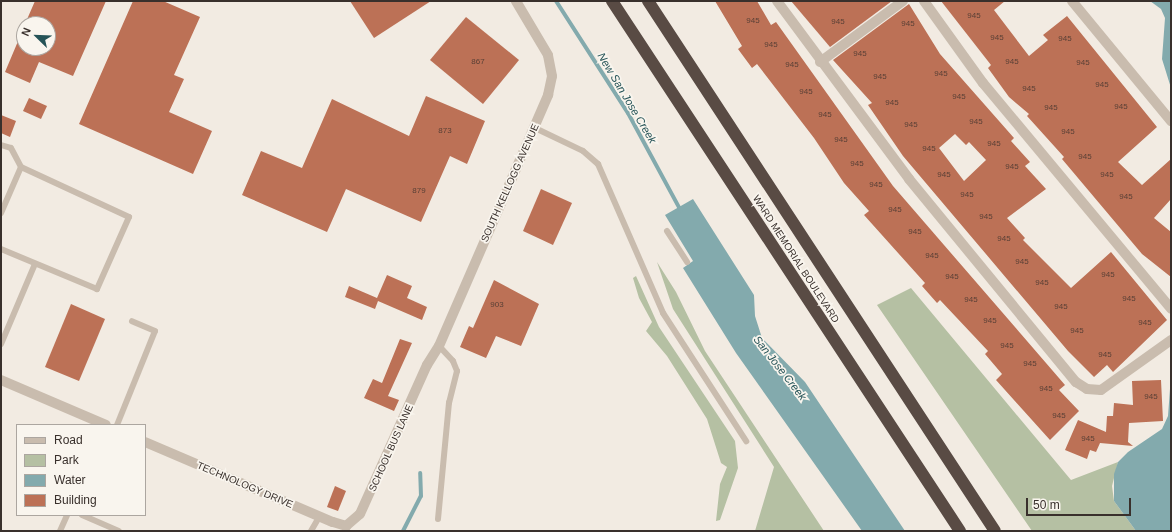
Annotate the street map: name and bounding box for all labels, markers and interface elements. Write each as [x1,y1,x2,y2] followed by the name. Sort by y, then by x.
[967,11,981,21] house number: 945
[16,16,56,56] north arrow
[746,16,760,26] house number: 945
[831,17,845,27] house number: 945
[901,19,915,29] house number: 945
[19,26,33,38] text: N
[990,33,1004,43] house number: 945
[1058,34,1072,44] house number: 945
[764,40,778,50] house number: 945
[853,49,867,59] house number: 945
[595,50,659,146] water label: New San Jose Creek
[471,57,485,67] house number: 867
[1005,57,1019,67] house number: 945
[1076,58,1090,68] house number: 945
[785,60,799,70] house number: 945
[934,69,948,79] house number: 945
[873,72,887,82] house number: 945
[1095,80,1109,90] house number: 945
[1022,84,1036,94] house number: 945
[799,87,813,97] house number: 945
[952,92,966,102] house number: 945
[885,98,899,108] house number: 945
[1114,102,1128,112] house number: 945
[1044,103,1058,113] house number: 945
[818,110,832,120] house number: 945
[969,117,983,127] house number: 945
[904,120,918,130] house number: 945
[478,122,542,244] street label: SOUTH KELLOGG AVENUE
[438,126,452,136] house number: 873
[1061,127,1075,137] house number: 945
[834,135,848,145] house number: 945
[987,139,1001,149] house number: 945
[922,144,936,154] house number: 945
[1078,152,1092,162] house number: 945
[850,159,864,169] house number: 945
[1005,162,1019,172] house number: 945
[937,170,951,180] house number: 945
[1100,170,1114,180] house number: 945
[869,180,883,190] house number: 945
[412,186,426,196] house number: 879
[960,190,974,200] house number: 945
[1119,192,1133,202] house number: 945
[750,193,842,325] street label: WARD MEMORIAL BOULEVARD
[888,205,902,215] house number: 945
[979,212,993,222] house number: 945
[908,227,922,237] house number: 945
[997,234,1011,244] house number: 945
[925,251,939,261] house number: 945
[1015,257,1029,267] house number: 945
[1101,270,1115,280] house number: 945
[945,272,959,282] house number: 945
[1035,278,1049,288] house number: 945
[1122,294,1136,304] house number: 945
[964,295,978,305] house number: 945
[490,300,504,310] house number: 903
[1054,302,1068,312] house number: 945
[983,316,997,326] house number: 945
[1138,318,1152,328] house number: 945
[1070,326,1084,336] house number: 945
[751,333,809,403] water label: San Jose Creek
[1000,341,1014,351] house number: 945
[1098,350,1112,360] house number: 945
[1023,359,1037,369] house number: 945
[1039,384,1053,394] house number: 945
[1144,392,1158,402] house number: 945
[366,402,416,494] street label: SCHOOL BUS LANE
[1052,411,1066,421] house number: 945
[16,424,146,516] legend
[54,433,83,447] text: Road
[1081,434,1095,444] house number: 945
[54,453,79,467] text: Park
[195,459,295,511] street label: TECHNOLOGY DRIVE
[54,473,86,487] text: Water
[1028,490,1133,516] scale bar
[54,493,97,507] text: Building
[1033,498,1060,512] text: 50 m

